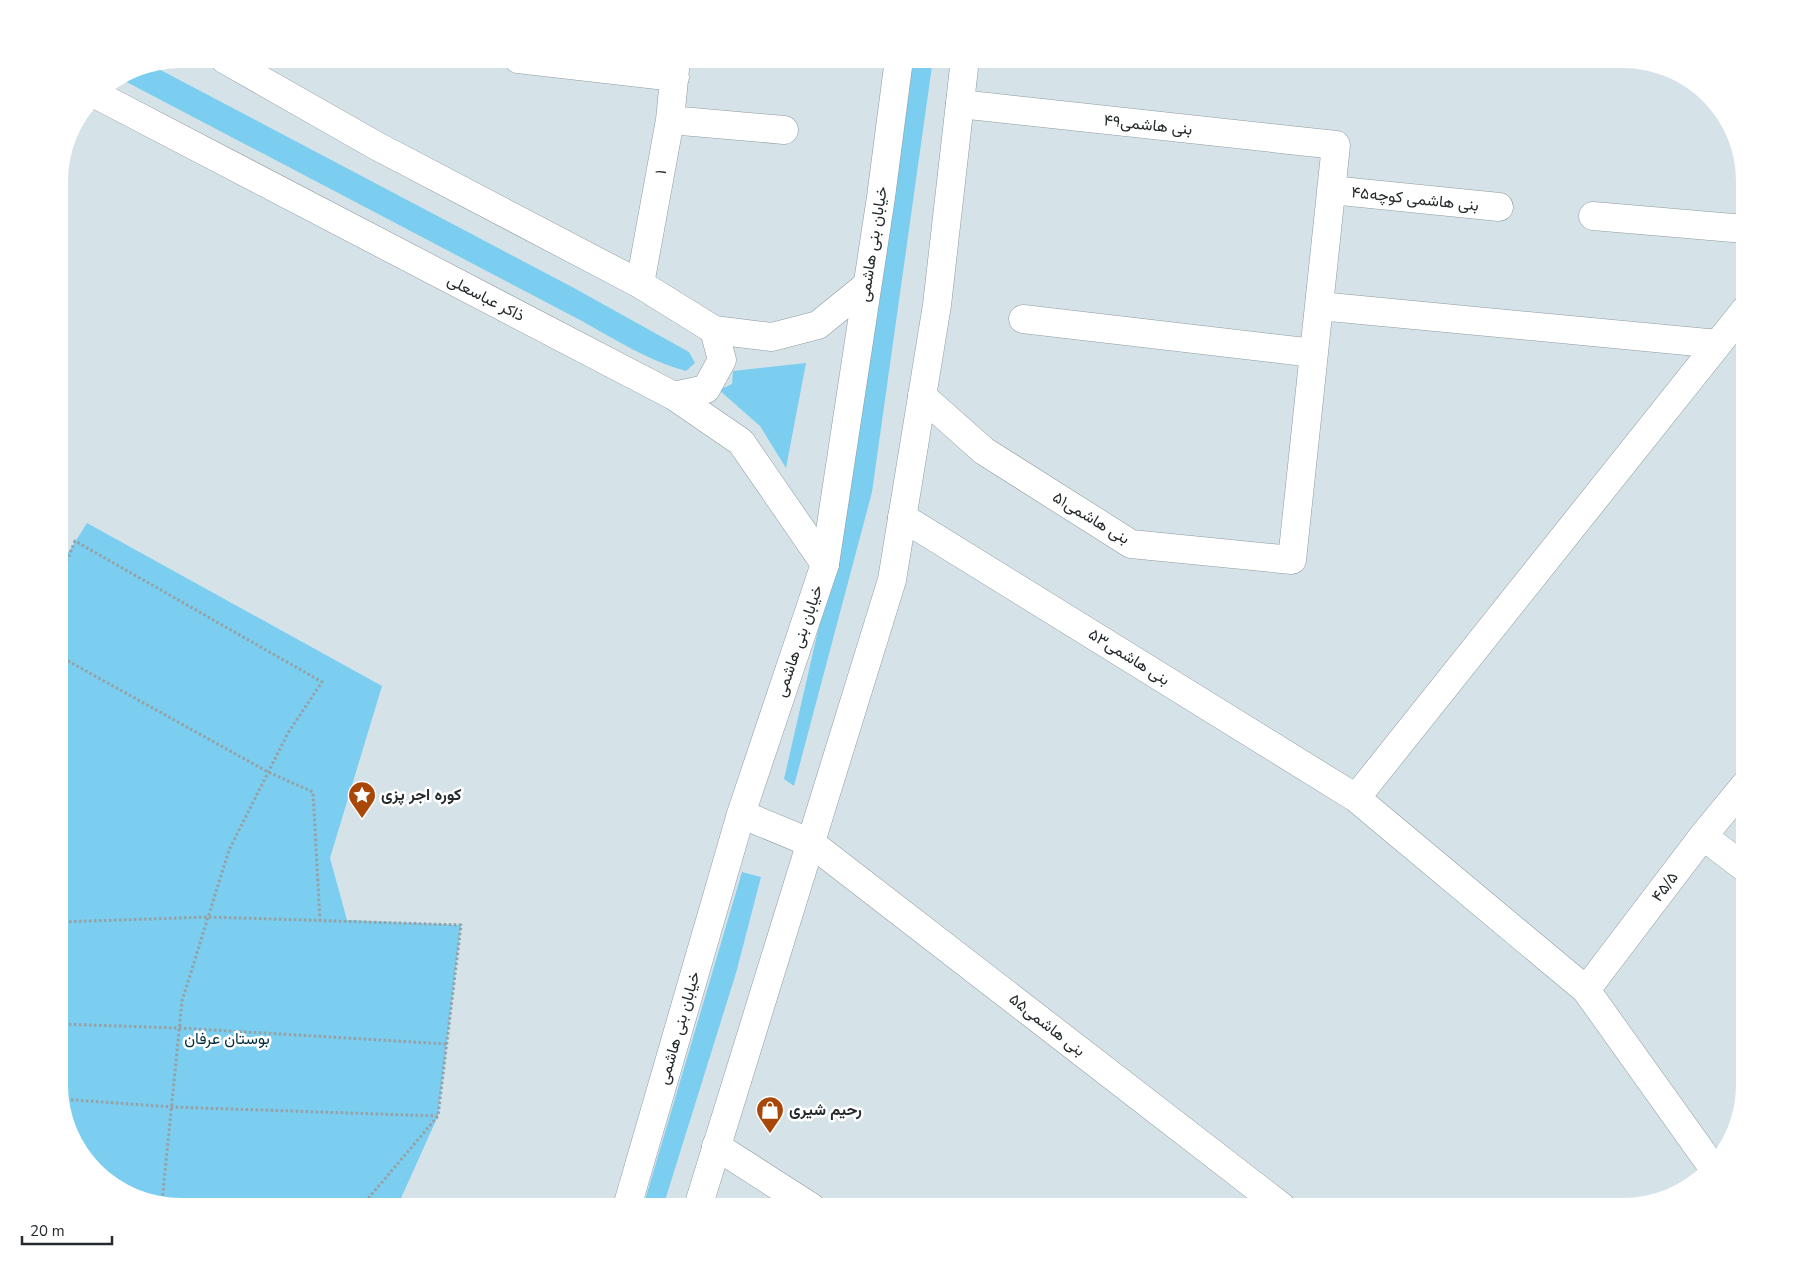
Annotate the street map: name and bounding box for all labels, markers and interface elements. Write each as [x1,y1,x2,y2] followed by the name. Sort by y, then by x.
[1103,109,1193,141] street label: بنی هاشمی۴۹
[650,168,672,176] street label: ۱
[1350,181,1480,217] street label: بنی هاشمی کوچه۴۵
[853,184,893,303] street label: خیابان بنی هاشمی
[444,269,528,327] street label: ذاکر عباسعلی
[1048,486,1134,550] street label: بنی هاشمی۵۱
[770,582,829,700] street label: خیابان بنی هاشمی
[1084,623,1174,691] street label: بنی هاشمی۵۳
[347,780,377,819] place icon: کوره اجر پزی
[381,784,461,806] place label: کوره اجر پزی
[1646,867,1684,907] street label: ۴۵/۵
[652,969,706,1087] street label: خیابان بنی هاشمی
[1004,988,1090,1062] street label: بنی هاشمی۵۵
[184,1028,270,1050] park label: بوستان عرفان
[755,1095,785,1134] shop icon: رحیم شیری
[789,1099,862,1121] place label: رحیم شیری
[22,1214,112,1246] scale bar
[30,1221,65,1241] text: 20 m

